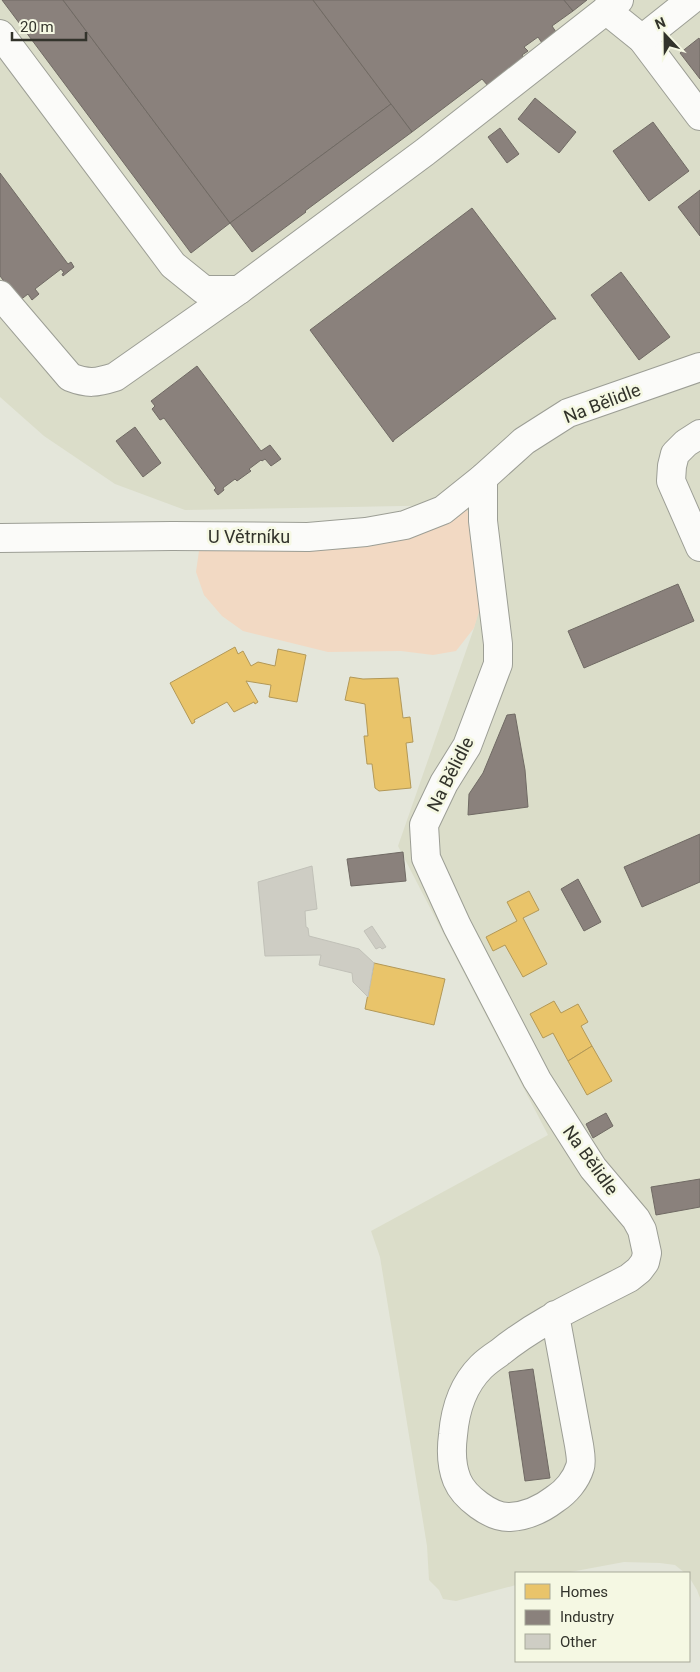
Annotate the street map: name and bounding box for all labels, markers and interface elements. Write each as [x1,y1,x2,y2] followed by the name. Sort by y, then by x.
[12,10,86,42] scale bar
[640,10,690,60] north arrow
[653,14,668,32] text: N
[20,18,54,36] text: 20 m
[561,379,643,427] street label: Na Bělidle
[208,526,290,547] street label: U Větrníku
[422,733,478,815] street label: Na Bělidle
[559,1121,623,1199] street label: Na Bělidle
[515,1572,690,1662] legend
[560,1583,608,1601] text: Homes
[560,1608,614,1626] text: Industry
[560,1633,597,1651] text: Other

